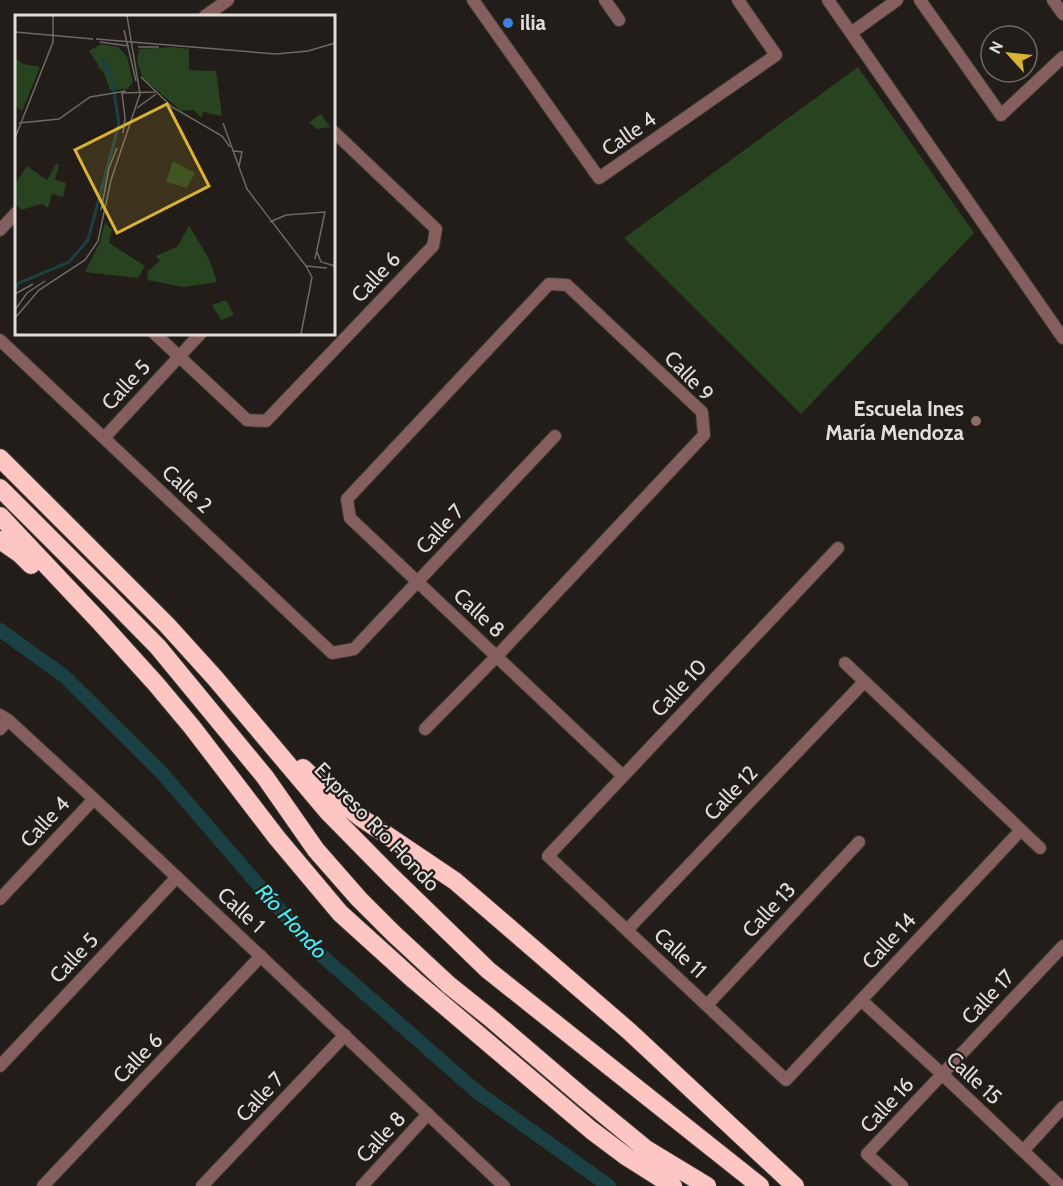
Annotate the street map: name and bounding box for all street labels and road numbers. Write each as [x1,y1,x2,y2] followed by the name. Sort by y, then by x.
[597,106,661,161] street label: Calle 4
[346,246,405,307] street label: Calle 6
[659,345,719,406] street label: Calle 9
[96,354,155,415] street label: Calle 5
[157,459,218,518] street label: Calle 2
[410,498,469,559] street label: Calle 7
[448,583,510,643] street label: Calle 8
[646,654,712,722] street label: Calle 10
[309,757,445,896] street label: Expreso Río Hondo
[699,760,763,825] street label: Calle 12
[15,791,74,852] street label: Calle 4
[737,877,800,943] street label: Calle 13
[213,882,270,938] street label: Calle 1
[857,908,921,974] street label: Calle 14
[649,922,712,983] street label: Calle 11
[44,927,103,988] street label: Calle 5
[956,964,1019,1029] street label: Calle 17
[108,1027,168,1088] street label: Calle 6
[941,1046,1007,1109] street label: Calle 15
[230,1066,289,1127] street label: Calle 7
[855,1072,919,1138] street label: Calle 16
[351,1106,411,1168] street label: Calle 8

